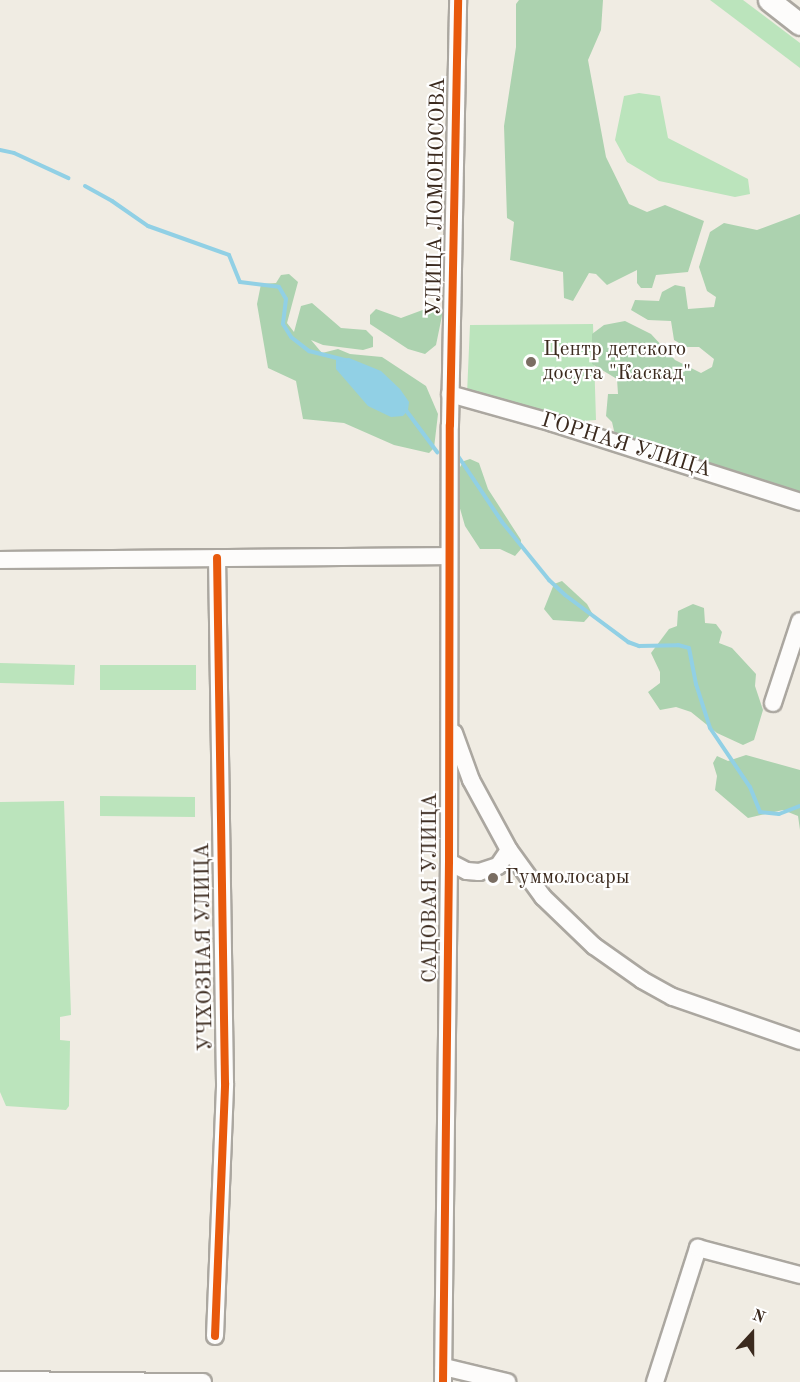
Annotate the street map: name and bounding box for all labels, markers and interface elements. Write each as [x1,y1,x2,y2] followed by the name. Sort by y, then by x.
[422,77,452,317] street label: УЛИЦА ЛОМОНОСОВА
[543,337,691,387] place label: Центр детского досуга "Каскад"
[524,355,538,369] marker: Центр детского досуга "Каскад"
[538,408,714,484] street label: ГОРНАЯ УЛИЦА
[418,793,444,983] street label: САДОВАЯ УЛИЦА
[191,843,219,1051] street label: УЧХОЗНАЯ УЛИЦА
[505,865,630,891] place label: Гуммолосары
[486,871,500,885] marker: Гуммолосары
[722,1304,782,1364] north arrow
[750,1308,767,1327] text: N

